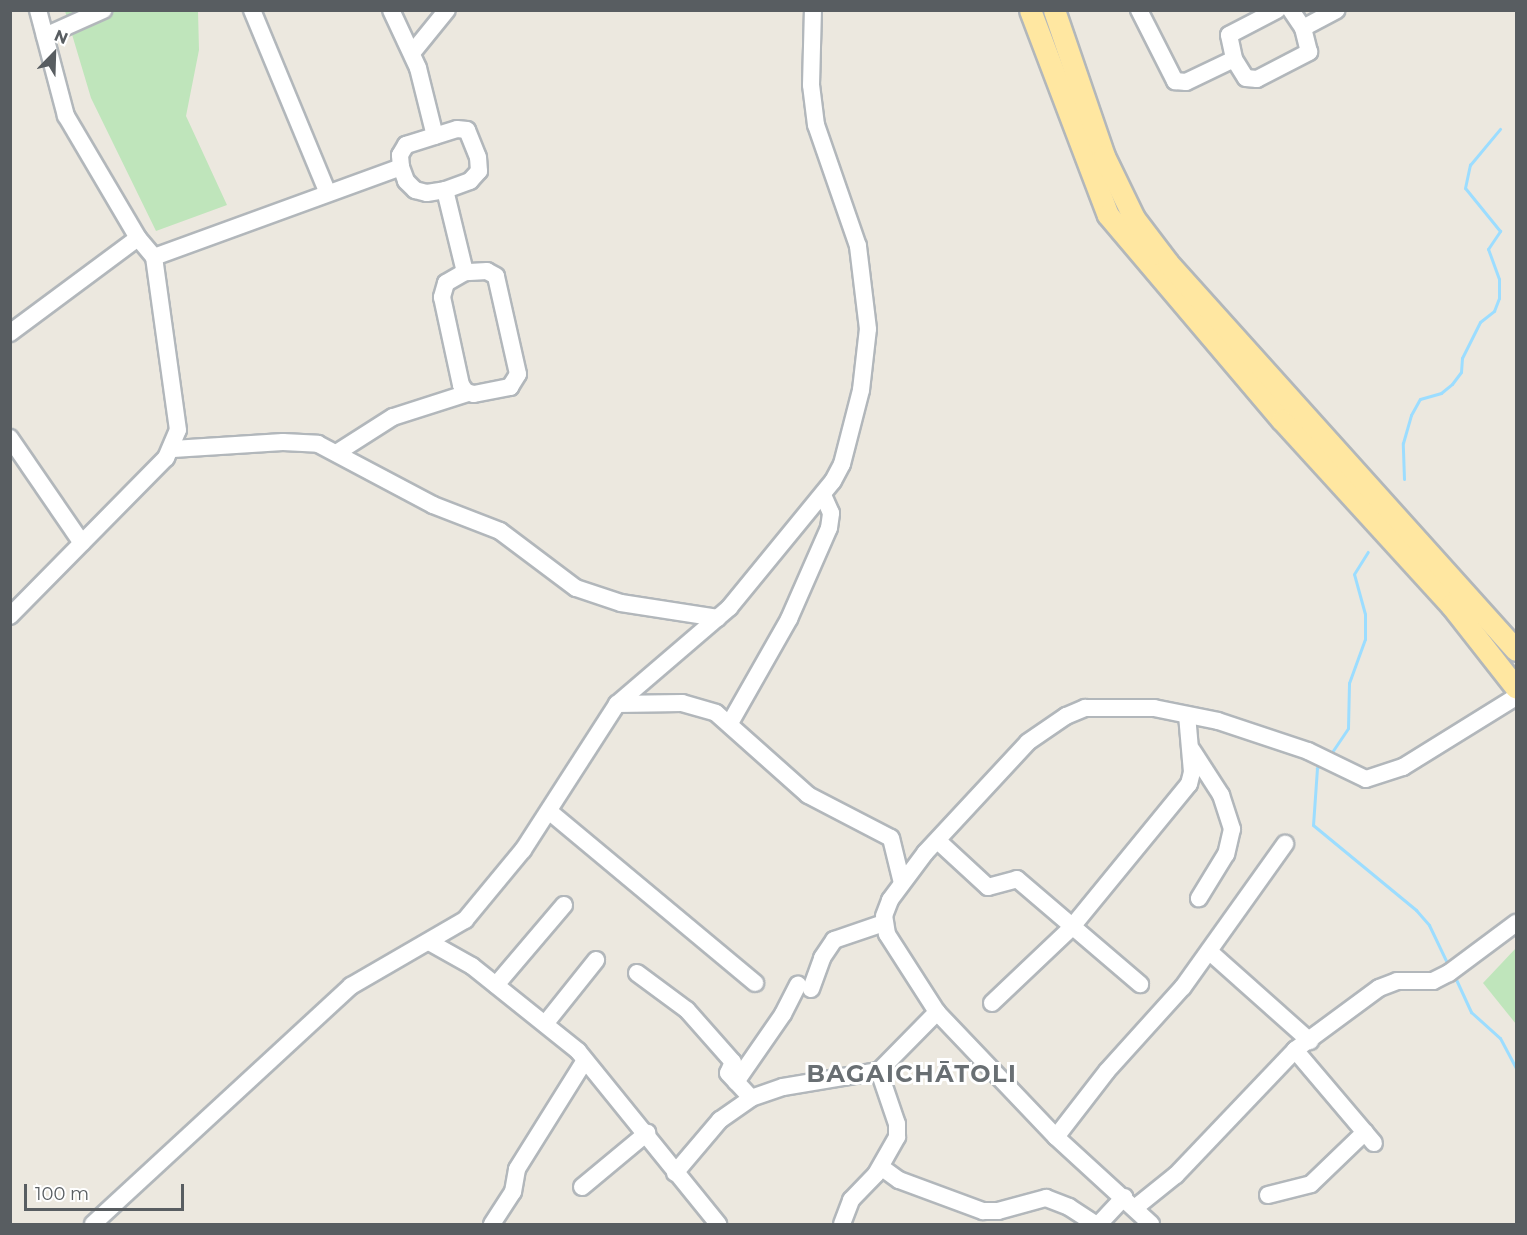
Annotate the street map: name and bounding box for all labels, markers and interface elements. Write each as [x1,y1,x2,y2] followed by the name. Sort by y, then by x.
[24,24,84,84] north arrow
[52,26,71,48] text: N
[807,1060,1017,1088] district label: BAGAICHĀTOLI
[27,1172,188,1210] scale bar
[35,1183,89,1205] text: 100 m

